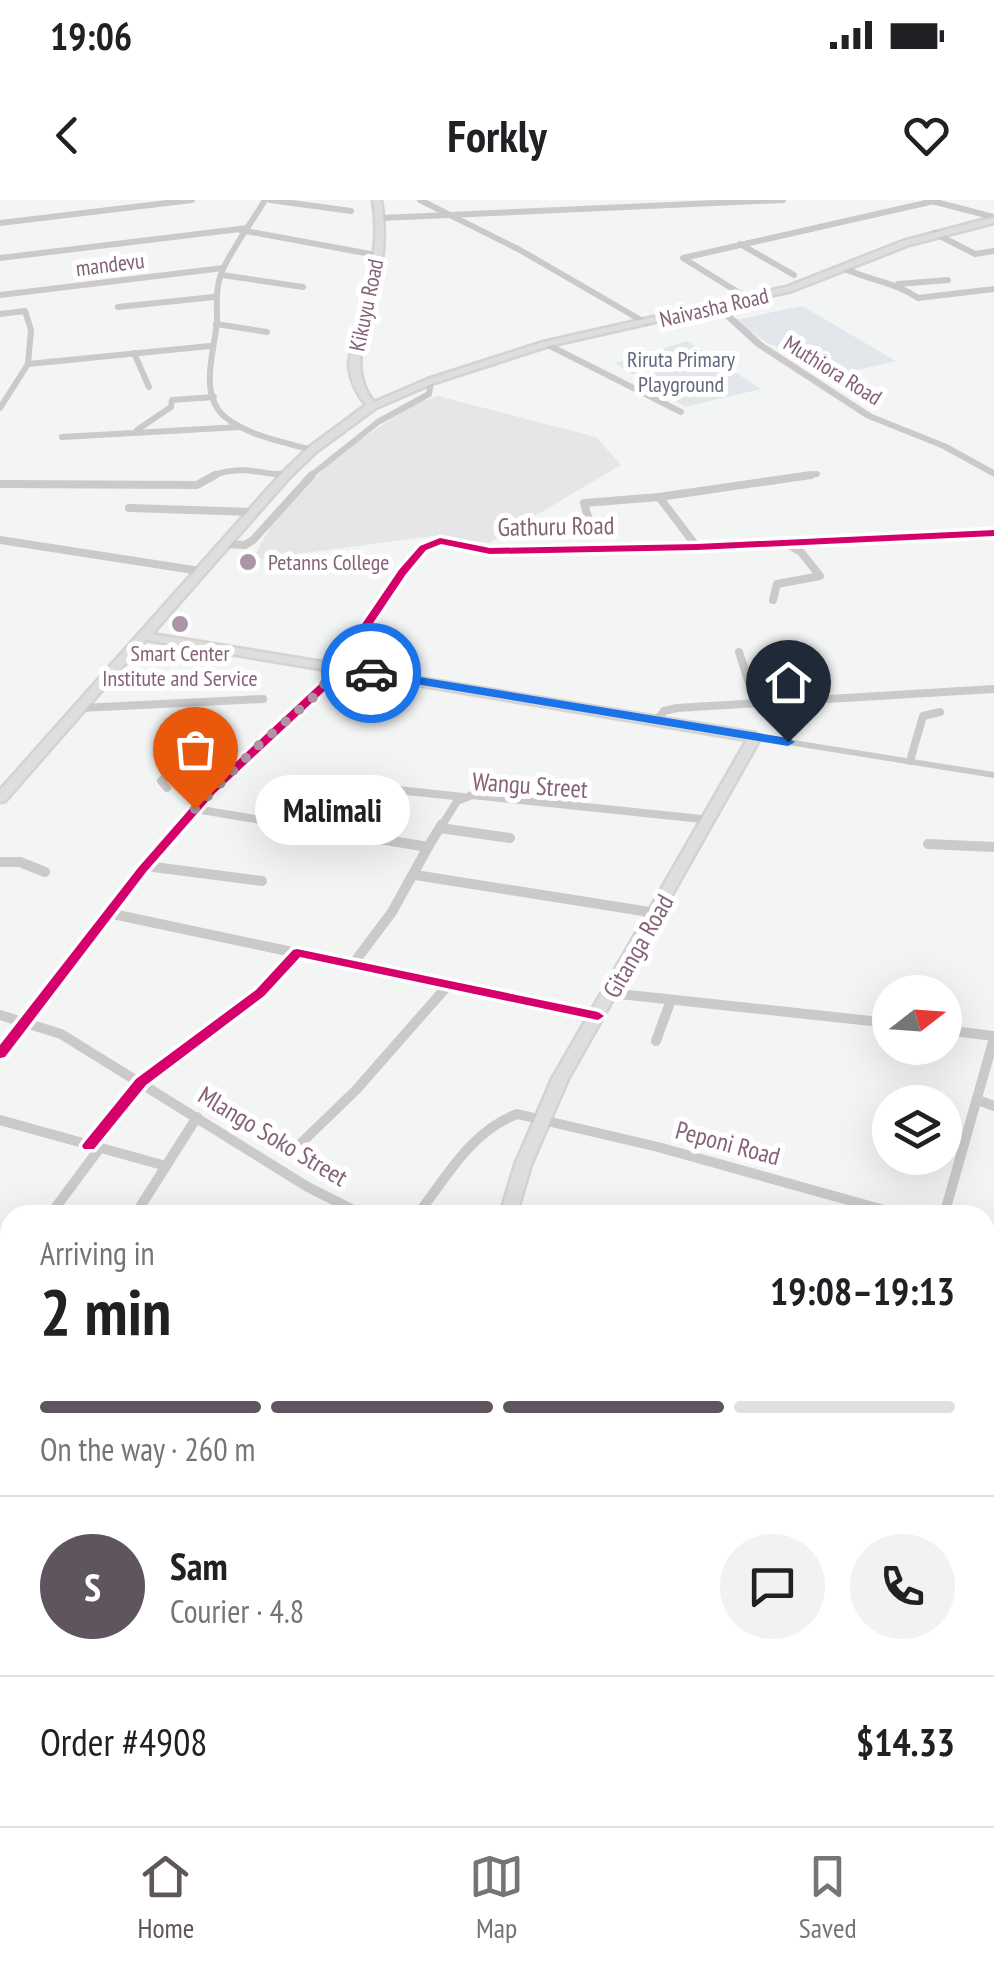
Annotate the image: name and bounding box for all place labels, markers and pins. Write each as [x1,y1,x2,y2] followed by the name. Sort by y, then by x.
[268,548,389,576] place label: Petanns College
[237,551,259,573] marker: Petanns College
[169,613,191,635] marker: Smart Center Institute and Service
[102,639,258,692] place label: Smart Center Institute and Service
[746,640,831,743] pin
[153,707,238,810] pin
[255,774,410,844] callout: Malimali

